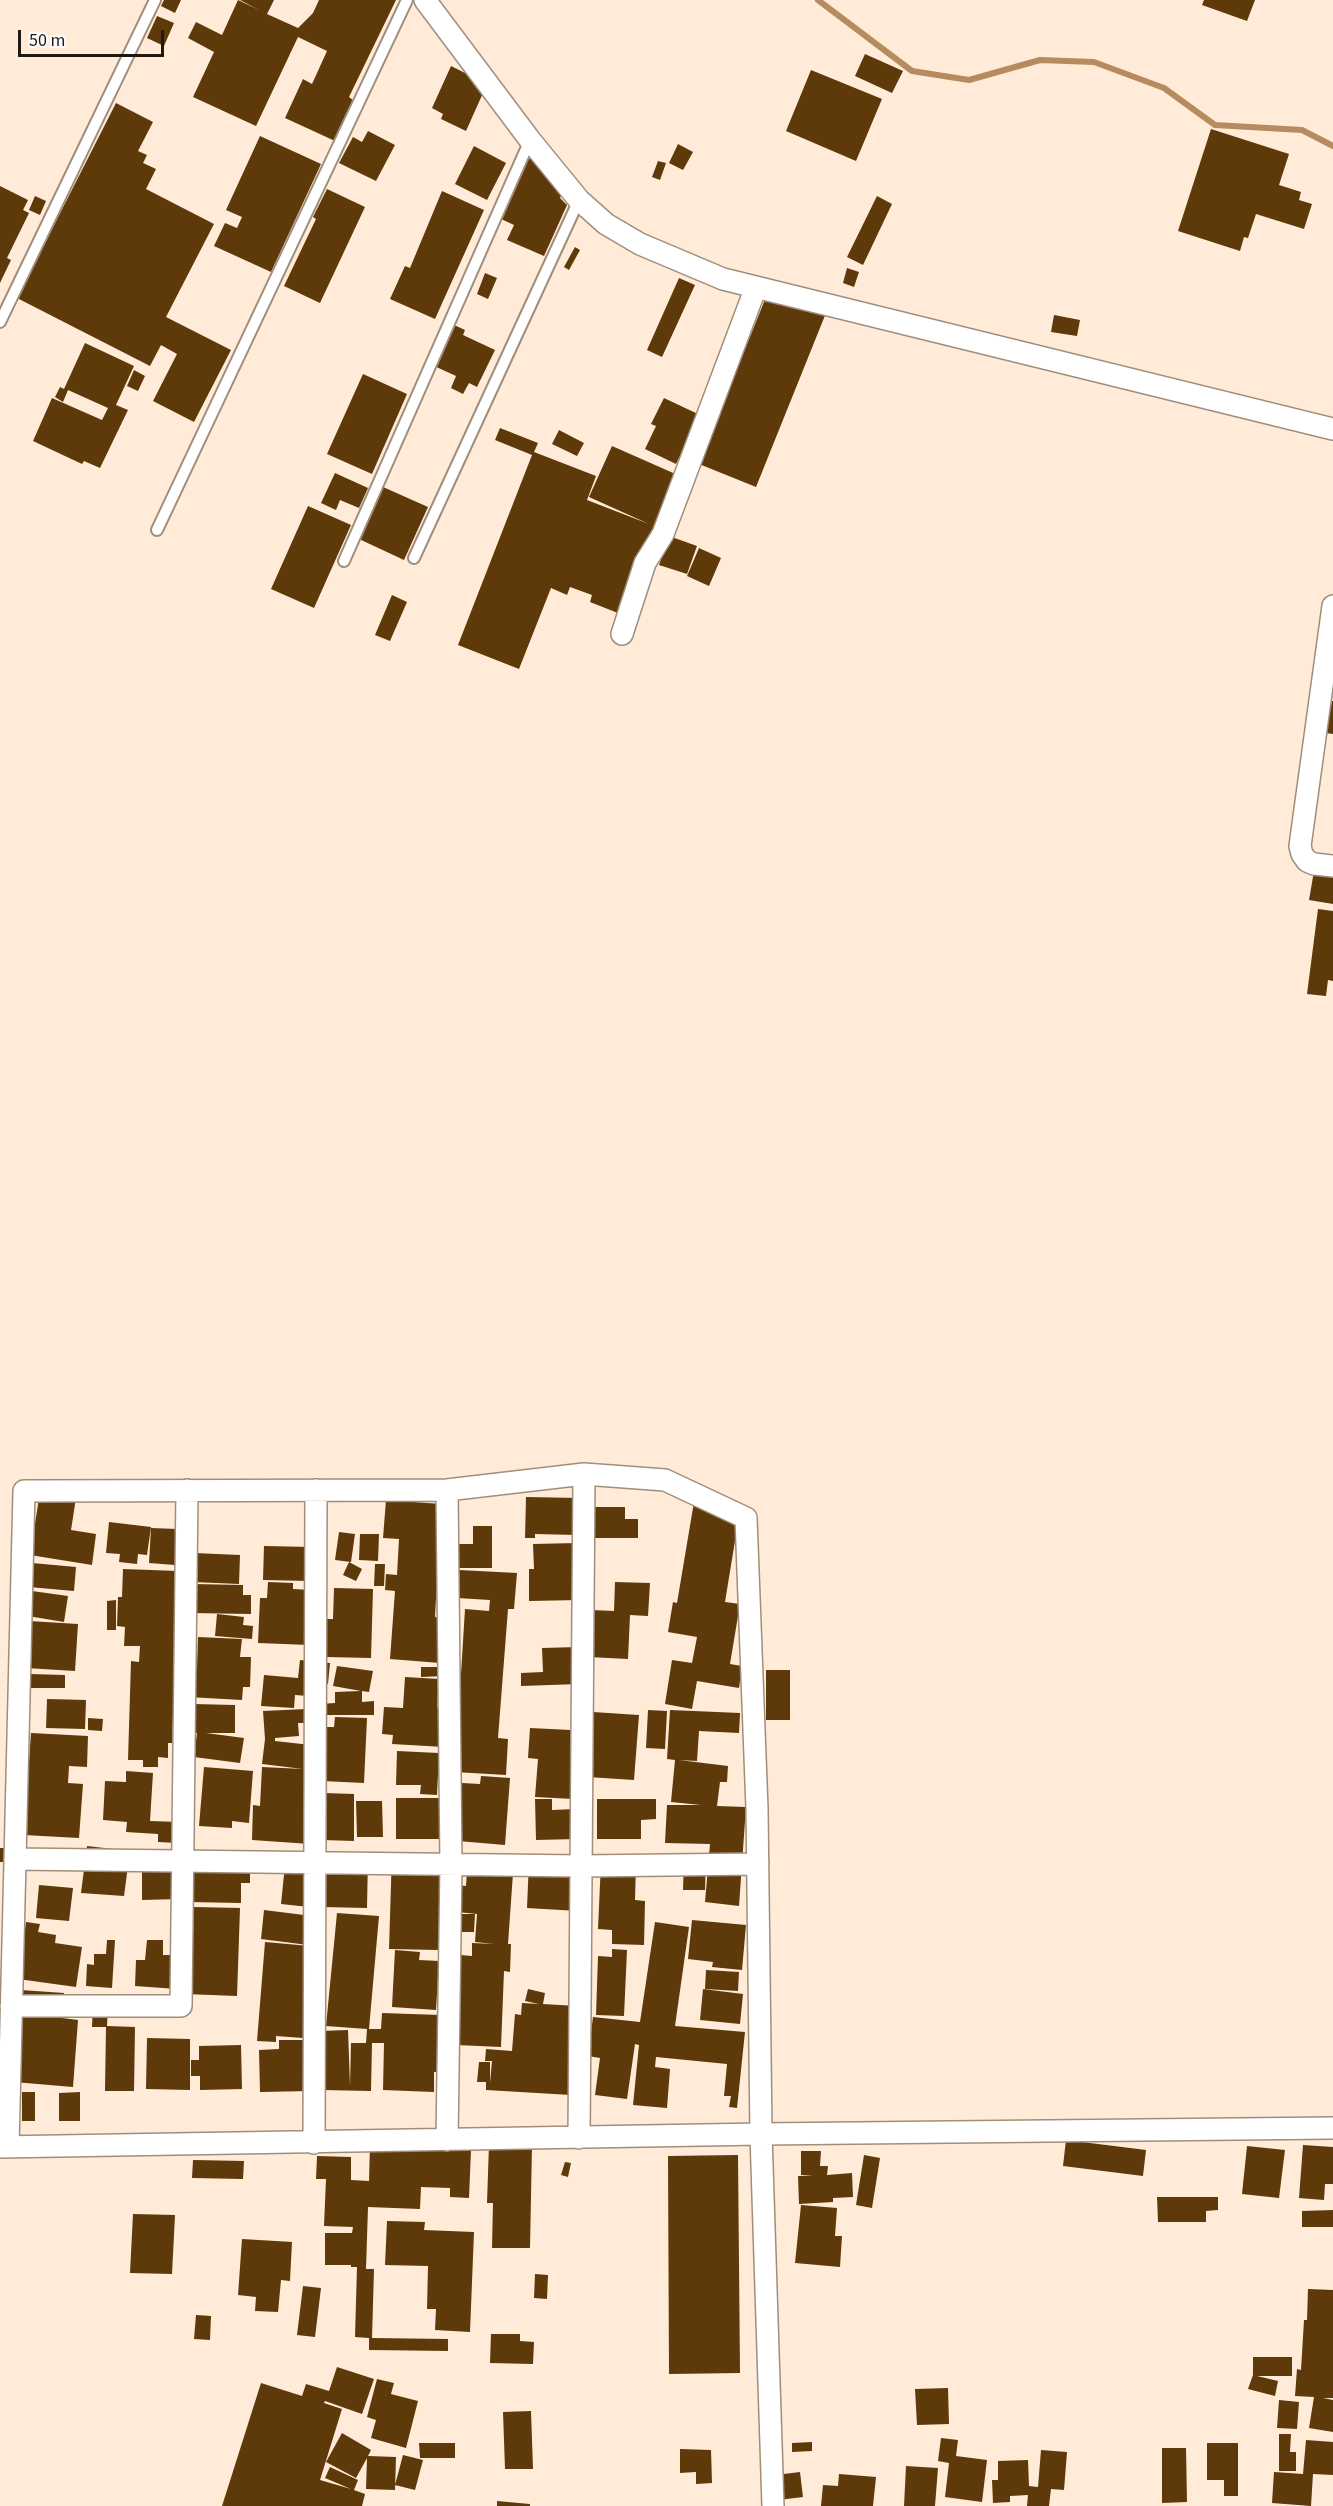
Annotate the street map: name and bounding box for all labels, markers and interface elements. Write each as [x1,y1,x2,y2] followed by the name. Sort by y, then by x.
[21,18,166,56] scale bar
[29,28,65,53] text: 50 m

